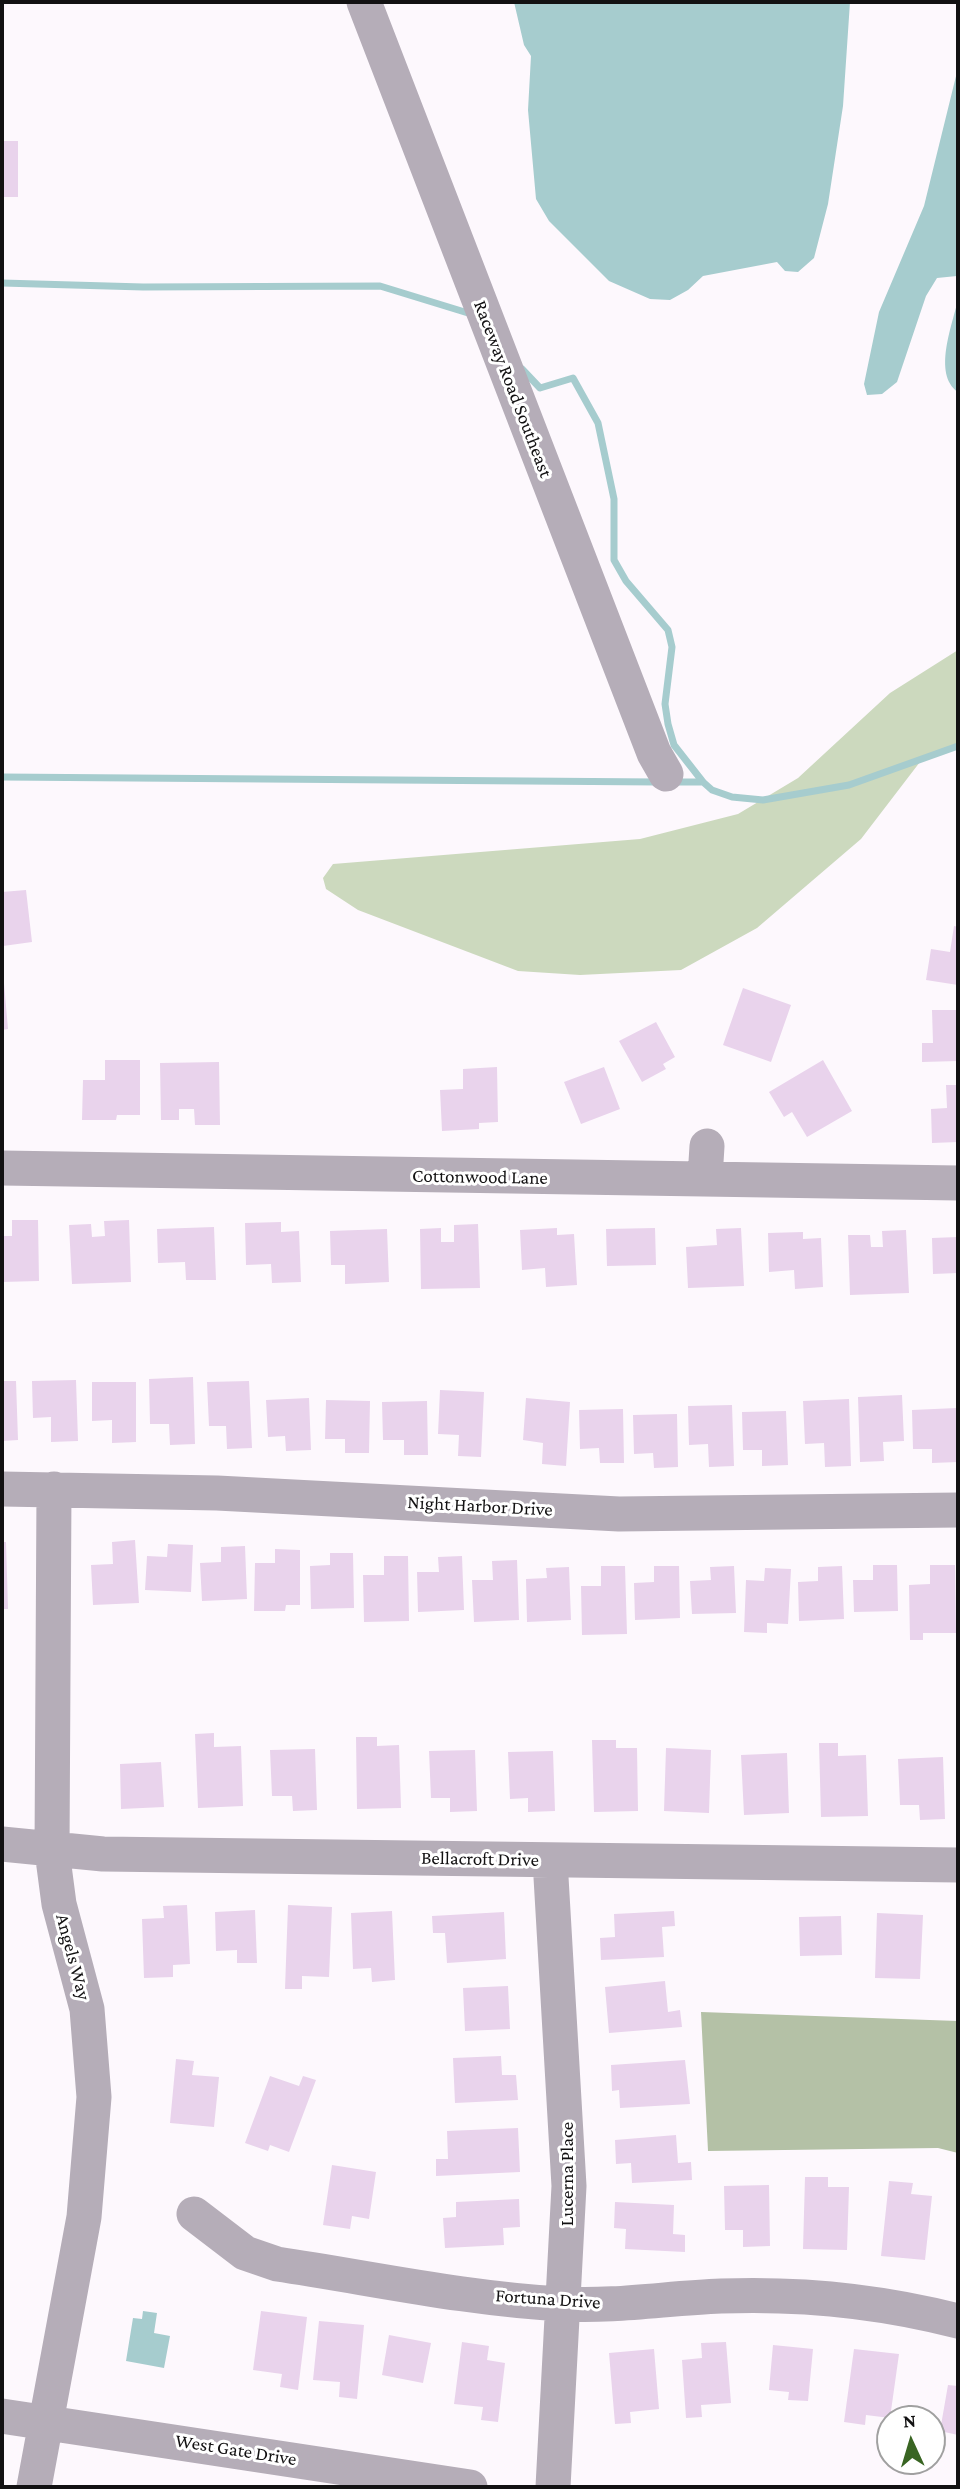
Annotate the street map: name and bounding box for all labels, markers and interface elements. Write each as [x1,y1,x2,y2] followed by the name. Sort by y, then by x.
[469,297,557,481] street label: Raceway Road Southeast
[412,1164,548,1190] street label: Cottonwood Lane
[407,1491,553,1521] street label: Night Harbor Drive
[421,1847,539,1871] street label: Bellacroft Drive
[51,1911,95,2003] street label: Angels Way
[556,2122,578,2226] street label: Lucerna Place
[495,2284,601,2314] street label: Fortuna Drive
[876,2405,946,2475] north arrow
[902,2410,917,2431] text: N
[174,2429,298,2471] street label: West Gate Drive

